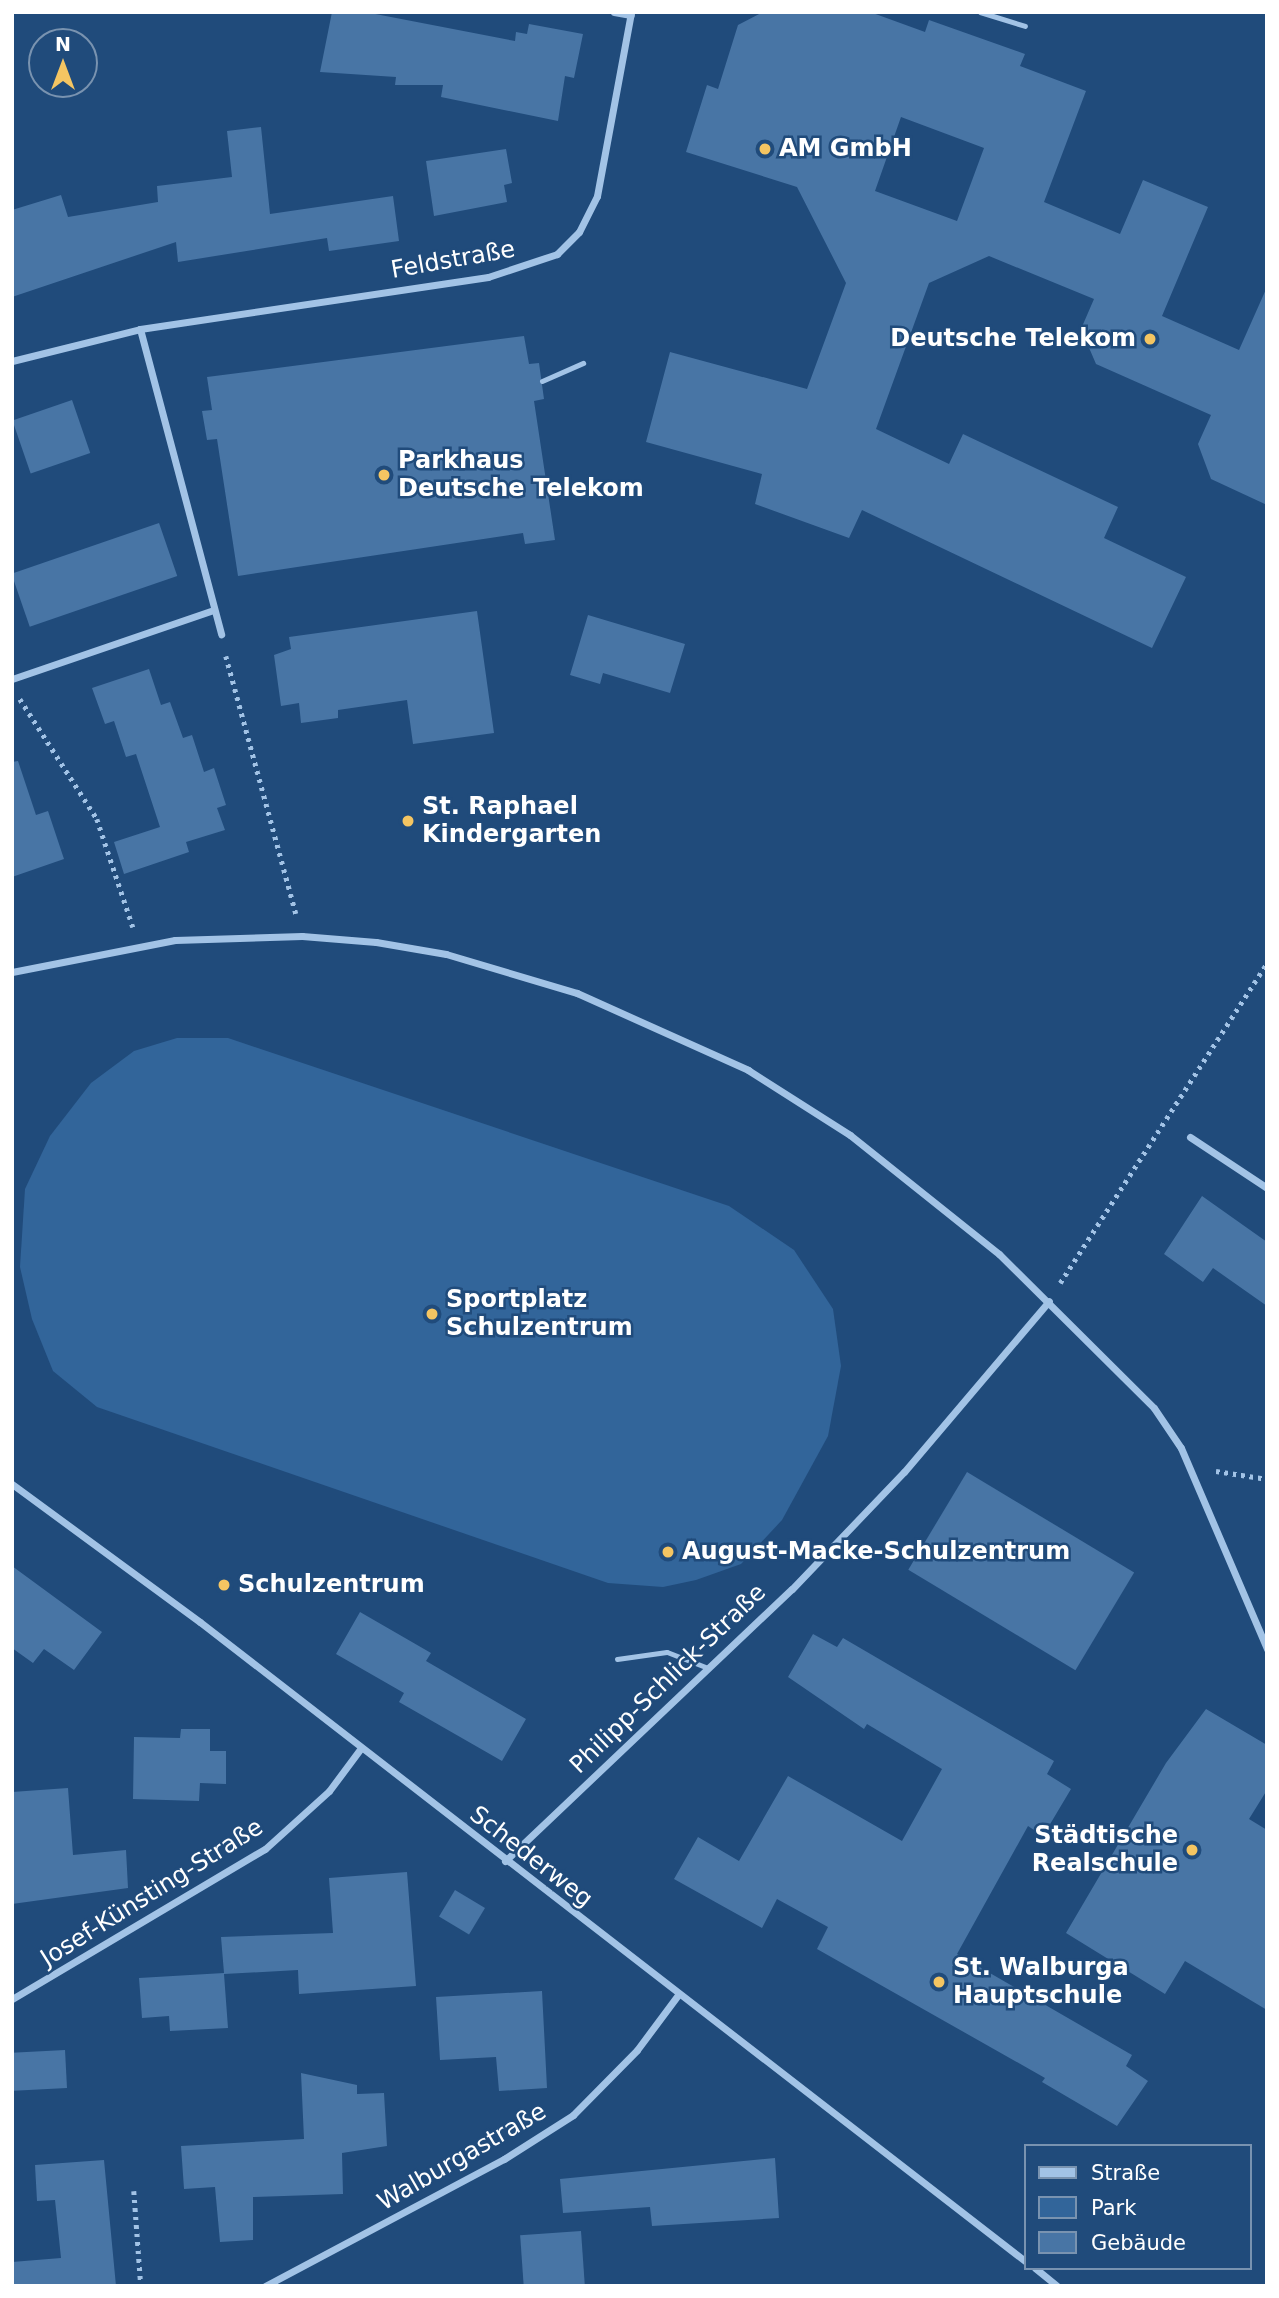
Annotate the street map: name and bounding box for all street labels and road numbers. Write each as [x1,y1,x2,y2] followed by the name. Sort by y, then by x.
[389,235,517,285] street label: Feldstraße
[564,1578,772,1780] street label: Philipp-Schlick-Straße
[464,1800,598,1914] street label: Schederweg
[36,1813,268,1973] street label: Josef-Künsting-Straße
[373,2097,551,2217] street label: Walburgastraße

